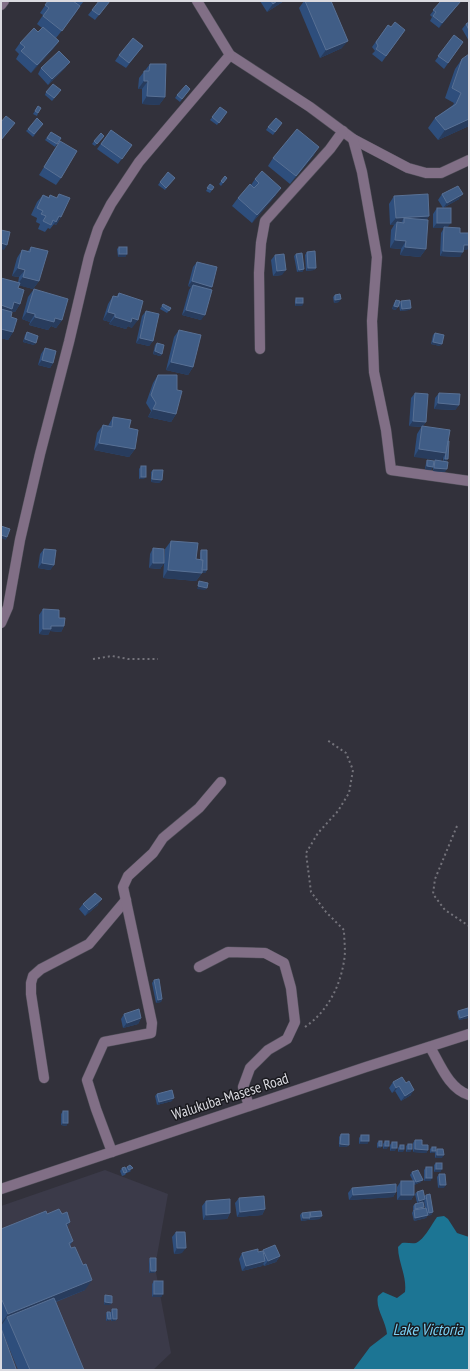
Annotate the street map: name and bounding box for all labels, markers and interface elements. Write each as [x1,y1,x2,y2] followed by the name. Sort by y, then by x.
[169,1068,291,1124] street label: Walukuba-Masese Road
[393,1319,465,1339] water label: Lake Victoria

